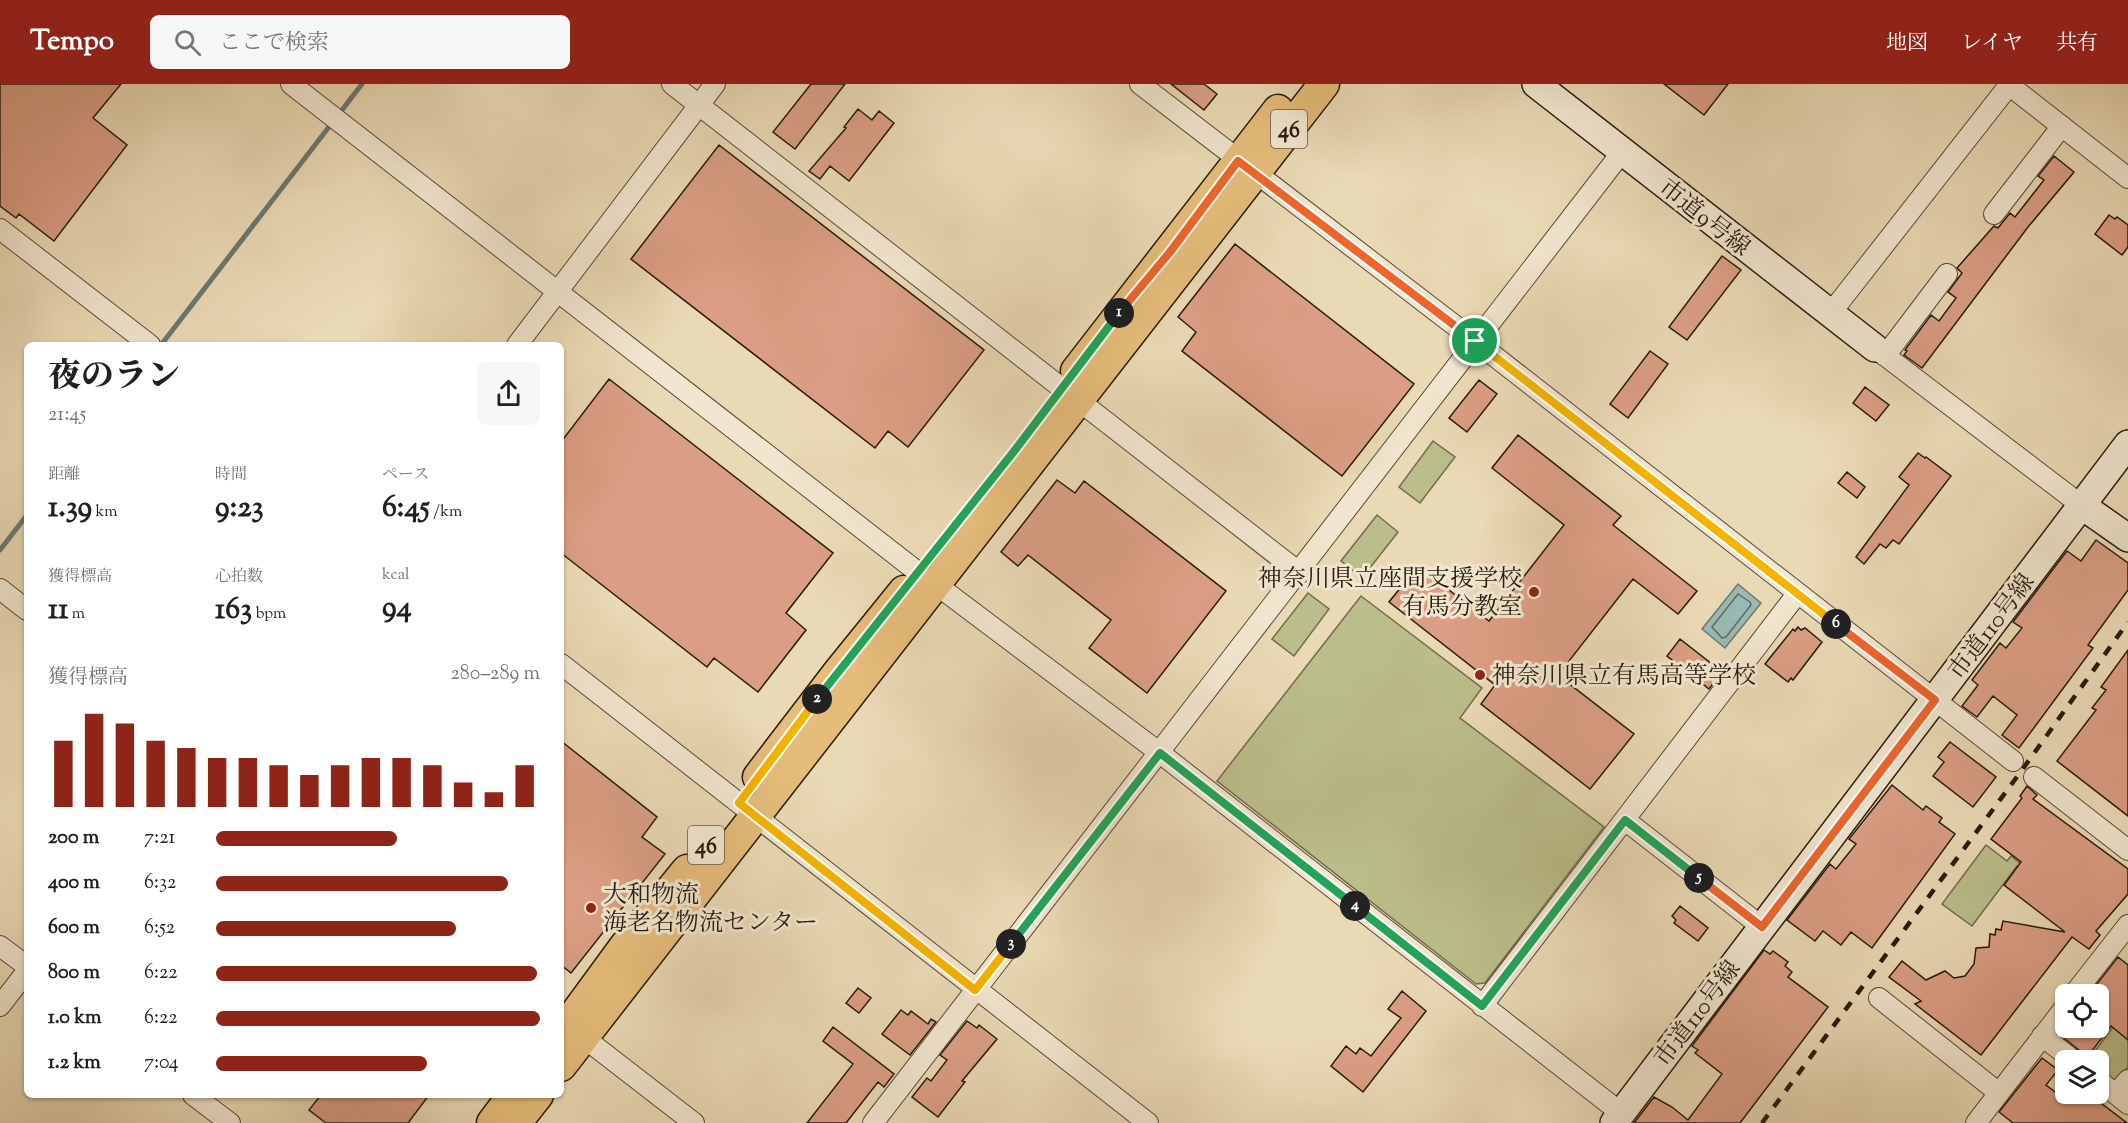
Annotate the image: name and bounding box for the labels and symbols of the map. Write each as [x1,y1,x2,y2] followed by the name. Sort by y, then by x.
[1271,110,1307,148] road number: 46
[1651,172,1757,265] street label: 市道9号線
[1104,298,1134,328] pin: 1
[1449,315,1500,366] pin
[1258,563,1522,625] place label: 神奈川県立座間支援学校 有馬分教室
[1941,567,2044,687] street label: 市道110号線
[1527,585,1541,599] marker: 神奈川県立座間支援学校 有馬分教室
[1821,609,1851,639] pin: 6
[1492,660,1756,694] place label: 神奈川県立有馬高等学校
[1473,668,1487,682] marker: 神奈川県立有馬高等学校
[802,684,832,714] pin: 2
[688,826,724,864] road number: 46
[1684,863,1714,893] pin: 5
[603,879,818,941] place label: 大和物流 海老名物流センター
[1340,891,1370,921] pin: 4
[584,901,598,915] marker: 大和物流 海老名物流センター
[996,929,1026,959] pin: 3
[1647,954,1750,1074] street label: 市道110号線

